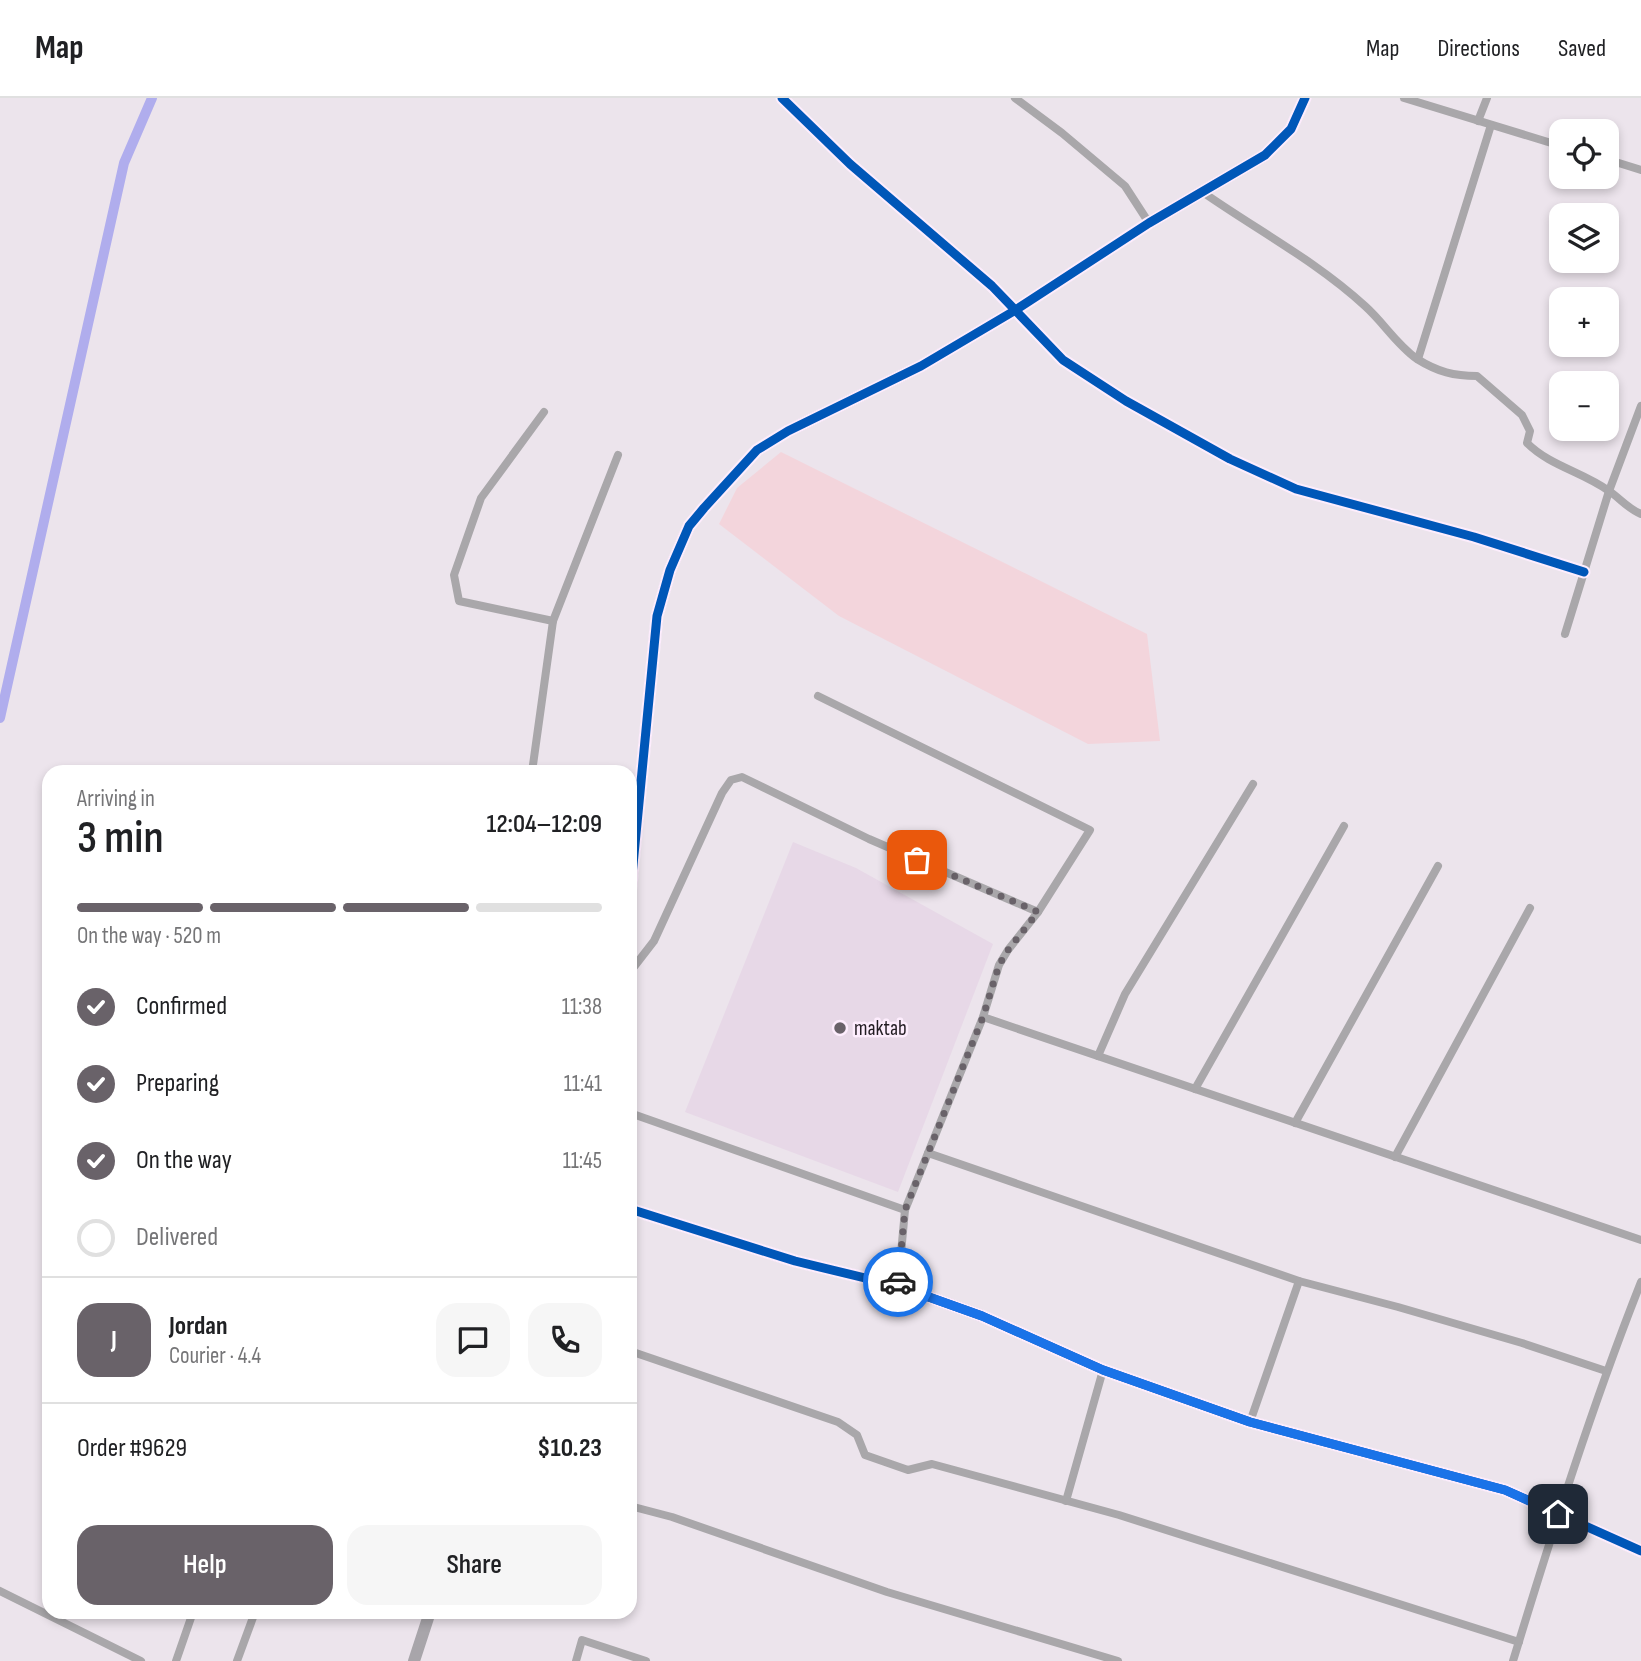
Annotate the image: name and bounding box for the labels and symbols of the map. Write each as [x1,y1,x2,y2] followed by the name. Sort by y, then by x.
[887,830,947,890] pin
[854,1016,907,1041] place label: maktab
[832,1020,848,1036] marker: maktab
[863,1247,933,1317] courier
[1528,1484,1588,1544] pin

